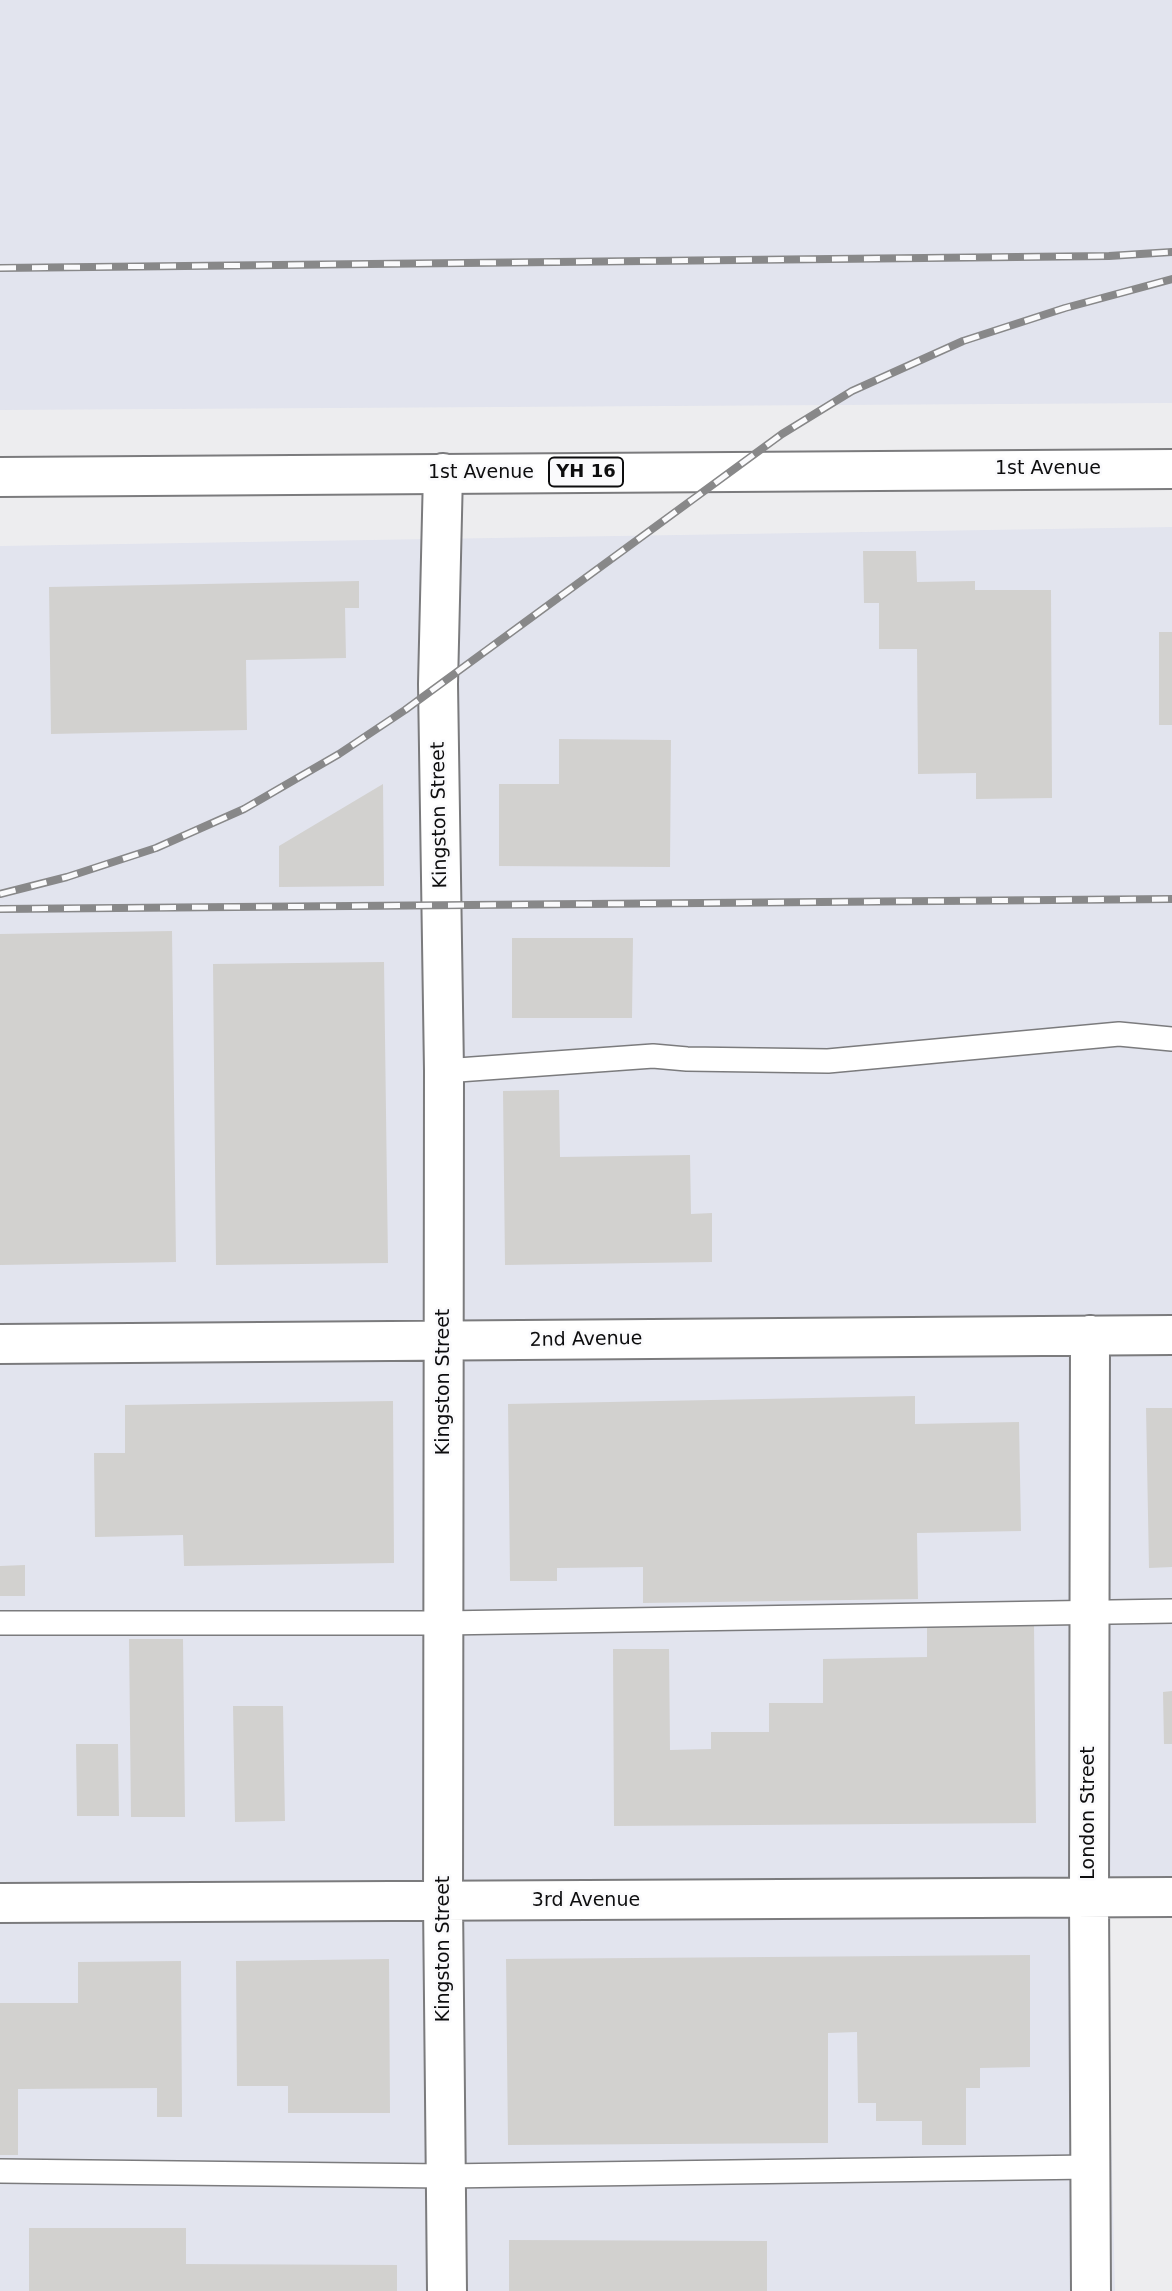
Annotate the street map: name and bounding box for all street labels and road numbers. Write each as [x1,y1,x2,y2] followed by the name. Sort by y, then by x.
[549,458,623,486] road number: YH 16
[995,458,1101,480] street label: 1st Avenue
[428,462,534,484] street label: 1st Avenue
[427,741,453,889] street label: Kingston Street
[433,1309,455,1455] street label: Kingston Street
[529,1328,643,1352] street label: 2nd Avenue
[1078,1746,1100,1880] street label: London Street
[433,1876,455,2022] street label: Kingston Street
[532,1890,640,1912] street label: 3rd Avenue

